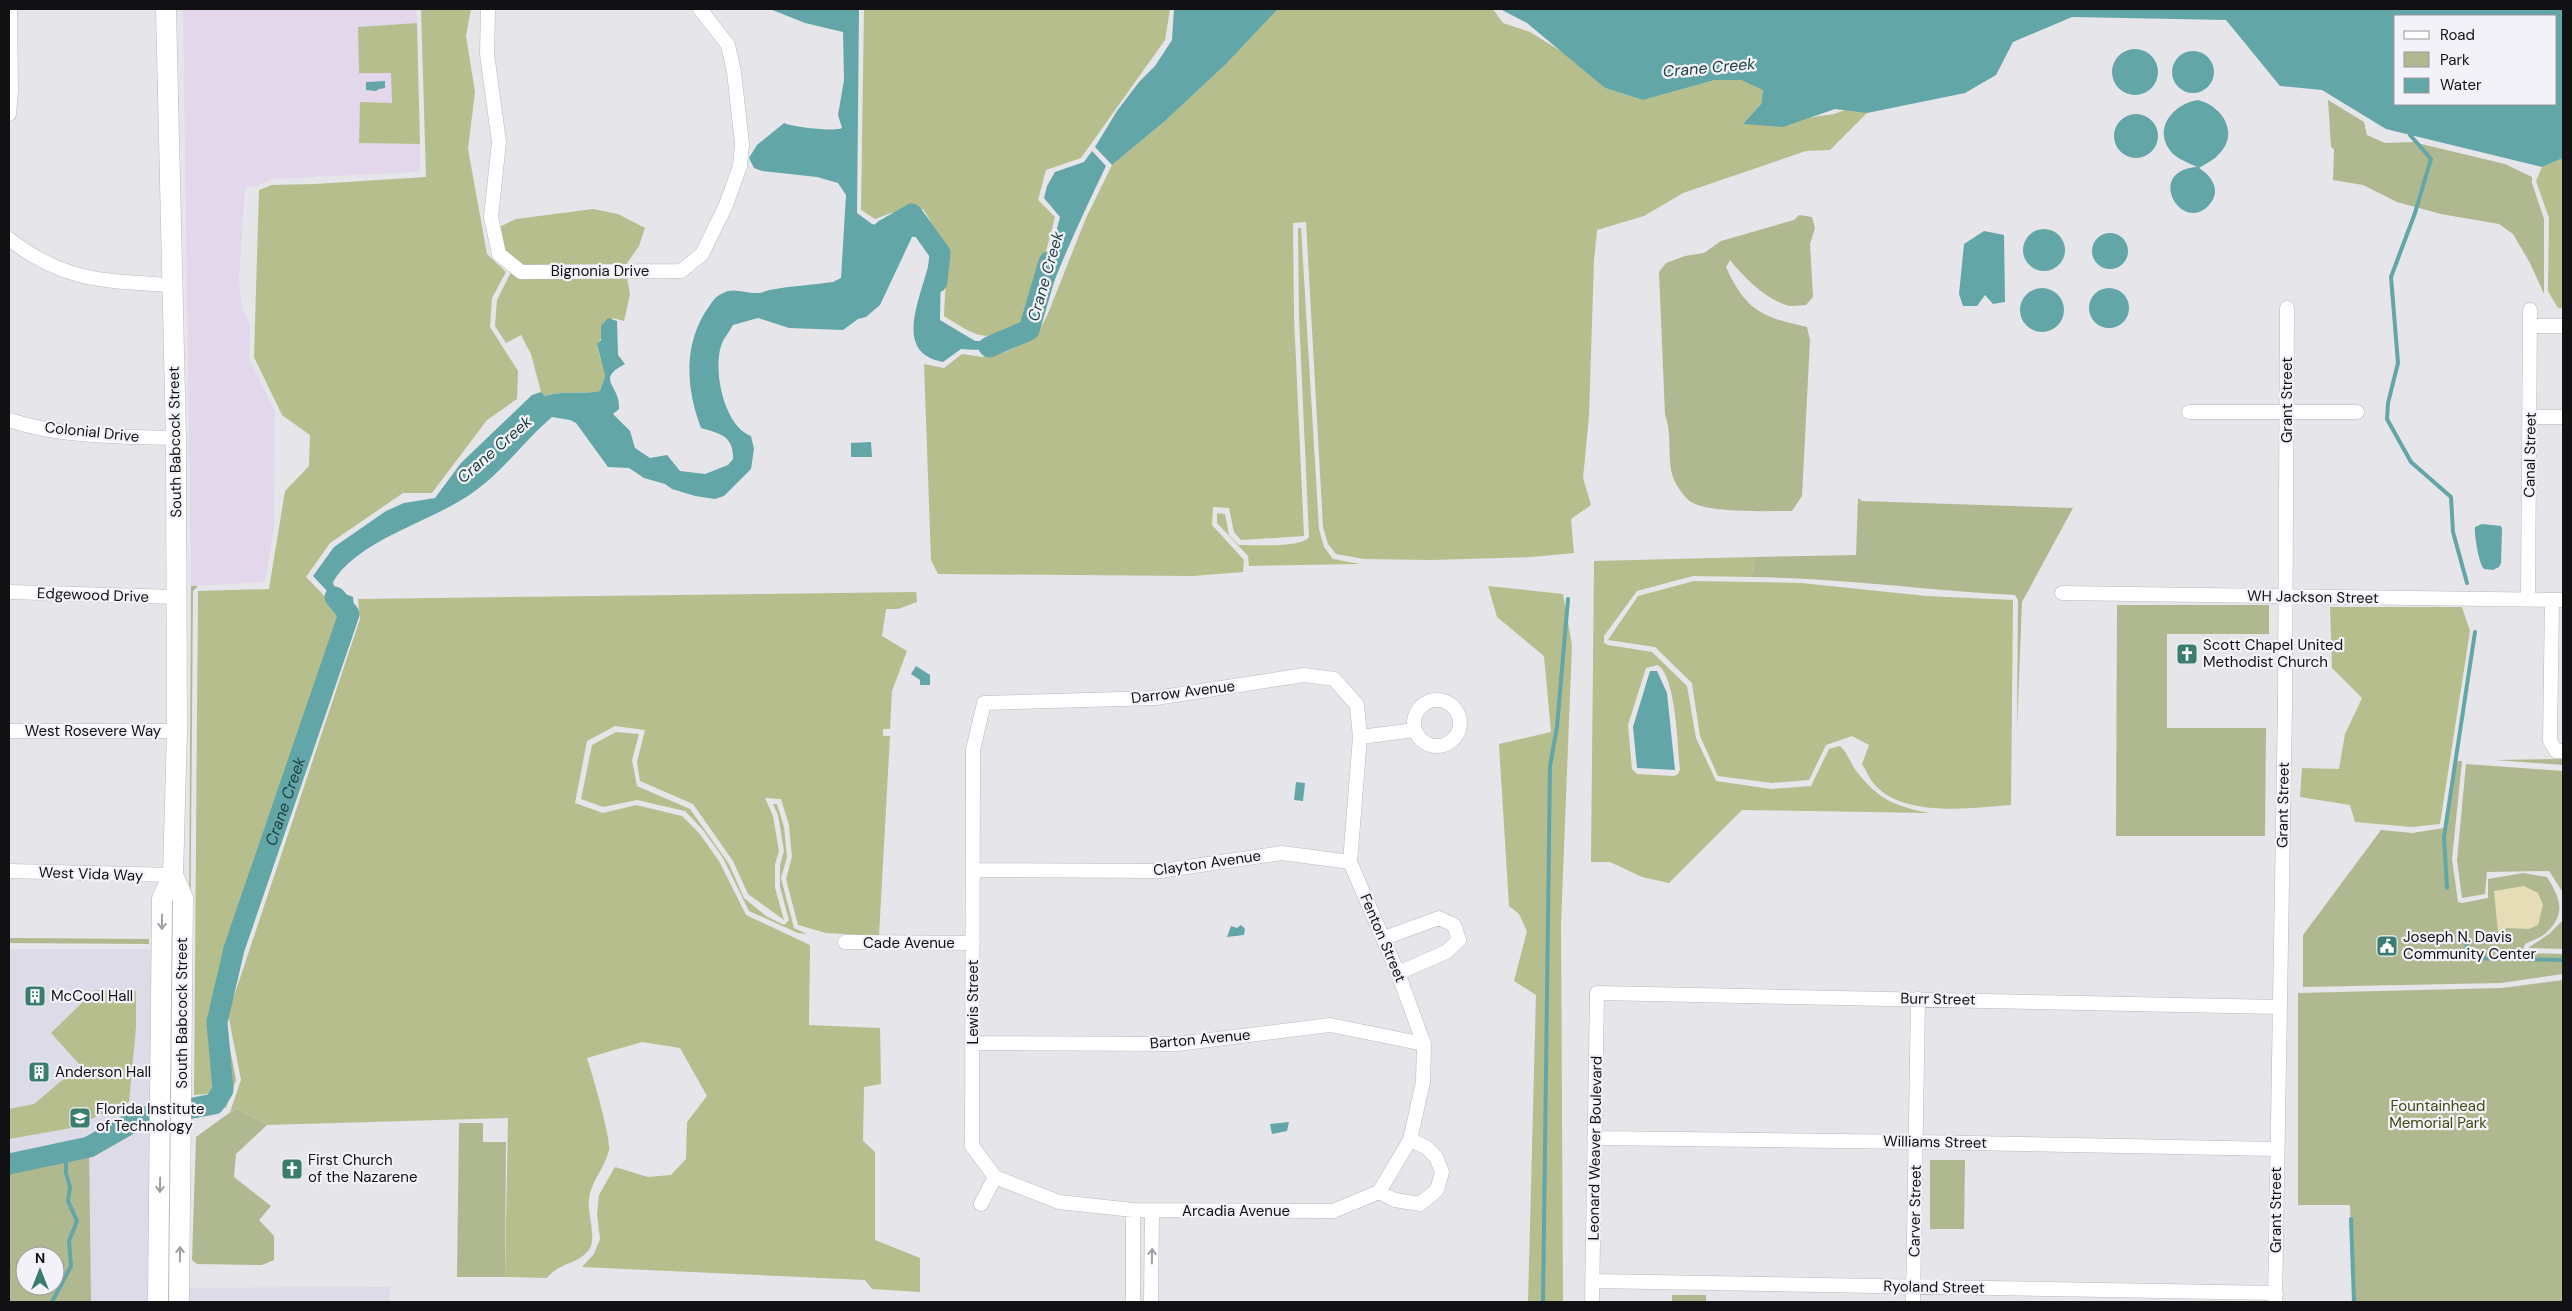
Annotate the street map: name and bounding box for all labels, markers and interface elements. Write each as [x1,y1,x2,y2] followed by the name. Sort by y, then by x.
[2394,15,2557,105] legend
[2440,25,2475,45] text: Road
[2440,50,2470,70] text: Park
[1662,53,1757,82] water label: Crane Creek
[2440,75,2482,95] text: Water
[1023,228,1069,324] water label: Crane Creek
[551,261,649,281] street label: Bignonia Drive
[2277,357,2297,443] street label: Grant Street
[164,366,186,518] street label: South Babcock Street
[452,411,537,488] water label: Crane Creek
[2519,412,2541,498] street label: Canal Street
[44,417,140,447] street label: Colonial Drive
[37,583,149,607] street label: Edgewood Drive
[2247,586,2379,608] street label: WH Jackson Street
[2203,635,2343,672] place label: Scott Chapel United Methodist Church
[2175,642,2199,666] church icon: Scott Chapel United Methodist Church
[1130,676,1236,708] street label: Darrow Avenue
[25,721,162,741] street label: West Rosevere Way
[260,753,311,849] water label: Crane Creek
[2272,762,2294,848] street label: Grant Street
[1152,846,1262,880] street label: Clayton Avenue
[38,862,144,886] street label: West Vida Way
[1355,891,1411,986] street label: Fenton Street
[157,913,167,929] one-way arrow
[2403,927,2536,964] place label: Joseph N. Davis Community Center
[863,933,955,953] street label: Cade Avenue
[2375,934,2399,958] public building icon: Joseph N. Davis Community Center
[172,937,192,1089] street label: South Babcock Street
[963,959,983,1044] street label: Lewis Street
[23,984,47,1008] building icon: McCool Hall
[51,986,133,1006] place label: McCool Hall
[1900,988,1976,1010] street label: Burr Street
[1149,1025,1251,1053] street label: Barton Avenue
[1583,1056,1607,1240] street label: Leonard Weaver Boulevard
[27,1060,51,1084] building icon: Anderson Hall
[55,1062,151,1082] place label: Anderson Hall
[2389,1096,2487,1133] park label: Fountainhead Memorial Park
[96,1099,204,1136] place label: Florida Institute of Technology
[68,1106,92,1130] school or university icon: Florida Institute of Technology
[1883,1131,1987,1153] street label: Williams Street
[308,1150,417,1187] place label: First Church of the Nazarene
[280,1157,304,1181] church icon: First Church of the Nazarene
[1904,1164,1926,1257] street label: Carver Street
[2266,1167,2286,1253] street label: Grant Street
[156,1177,165,1193] one-way arrow
[1182,1201,1290,1221] street label: Arcadia Avenue
[15,1246,65,1296] north arrow
[175,1246,184,1262] one-way arrow
[35,1249,45,1267] text: N
[1147,1249,1157,1265] one-way arrow
[1883,1276,1985,1298] street label: Ryoland Street

